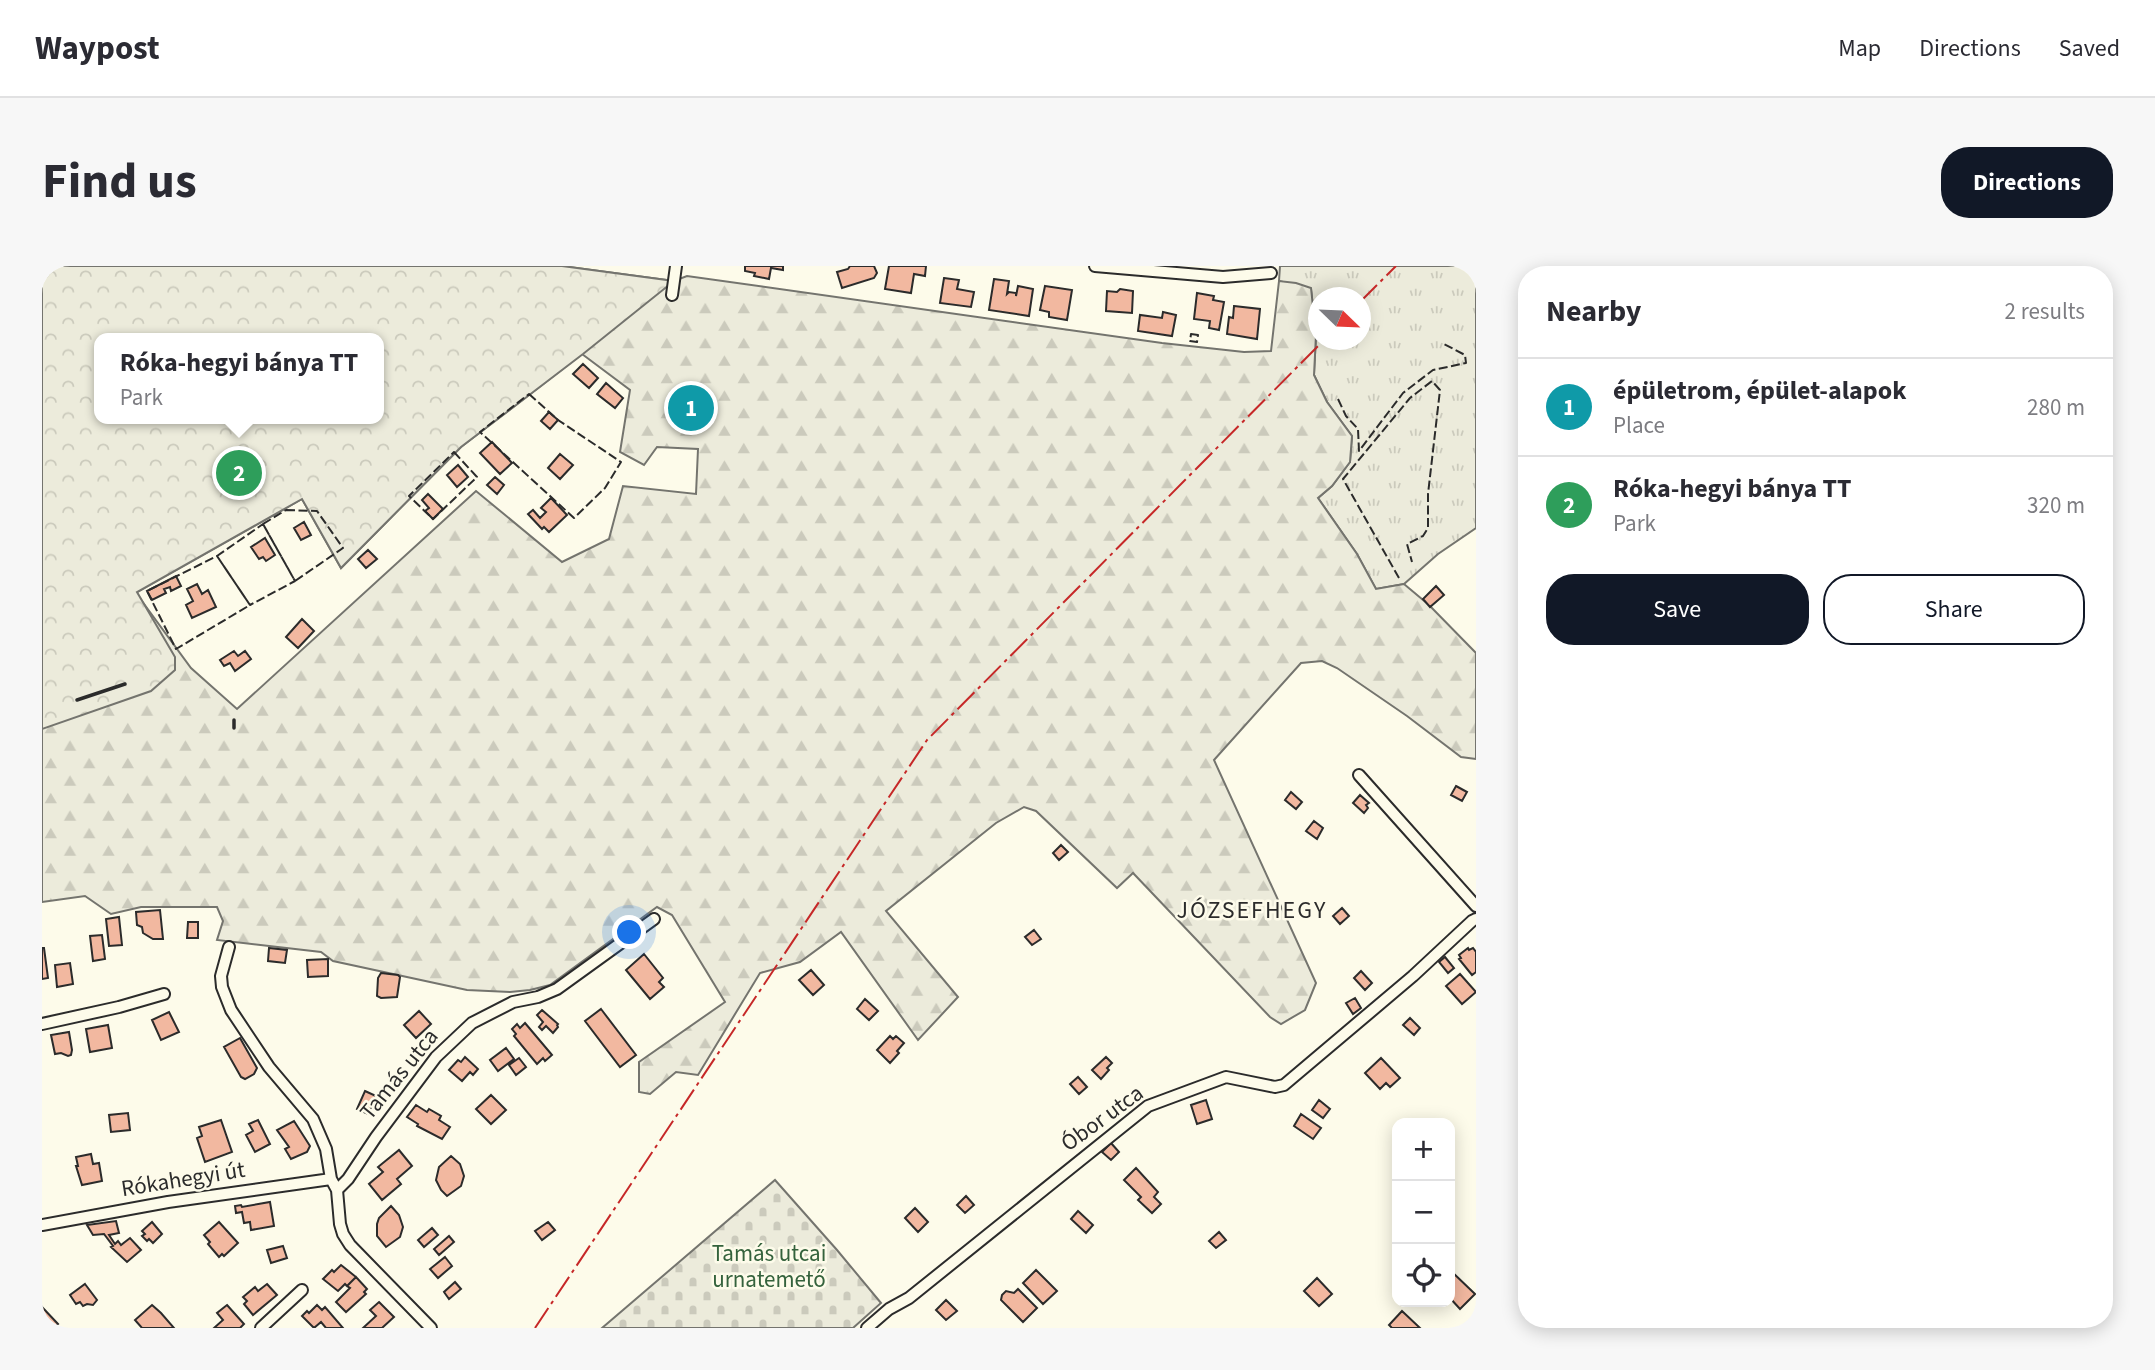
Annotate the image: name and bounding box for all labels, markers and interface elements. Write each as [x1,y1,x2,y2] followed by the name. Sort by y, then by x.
[35,25,160,72] text: Waypost
[1838,31,1881,66] text: Map
[1919,31,2021,66] text: Directions
[2059,31,2120,66] text: Saved
[42,147,197,217] text: Find us
[1941,147,2113,218] button: Directions
[1308,287,1371,350] north arrow
[1546,290,1641,333] text: Nearby
[2005,295,2085,328] text: 2 results
[94,333,384,424] popup
[120,344,358,381] text: Róka-hegyi bánya TT
[1613,372,1906,409] text: épületrom, épület-alapok
[120,381,163,414] text: Park
[668,382,714,434] pin: 1
[1563,391,1575,424] text: 1
[2027,391,2085,424] text: 280 m
[1613,409,1665,442] text: Place
[216,447,262,499] pin: 2
[1613,470,1851,507] text: Róka-hegyi bánya TT
[1563,489,1575,522] text: 2
[2027,489,2085,522] text: 320 m
[1613,507,1656,540] text: Park
[1546,574,1809,645] button: Save
[1823,574,2085,645] button: Share
[1176,893,1328,928] district label: JÓZSEFHEGY
[612,915,646,949] your location
[352,1021,446,1127] street label: Tamás utca
[1054,1077,1150,1159] street label: Óbor utca
[1392,1118,1455,1307] map controls
[1392,1118,1455,1181] button: +
[119,1153,248,1205] street label: Rókahegyi út
[1392,1181,1455,1244] button: −
[712,1237,826,1296] park label: Tamás utcai urnatemető
[1392,1244,1455,1307] button: locate

